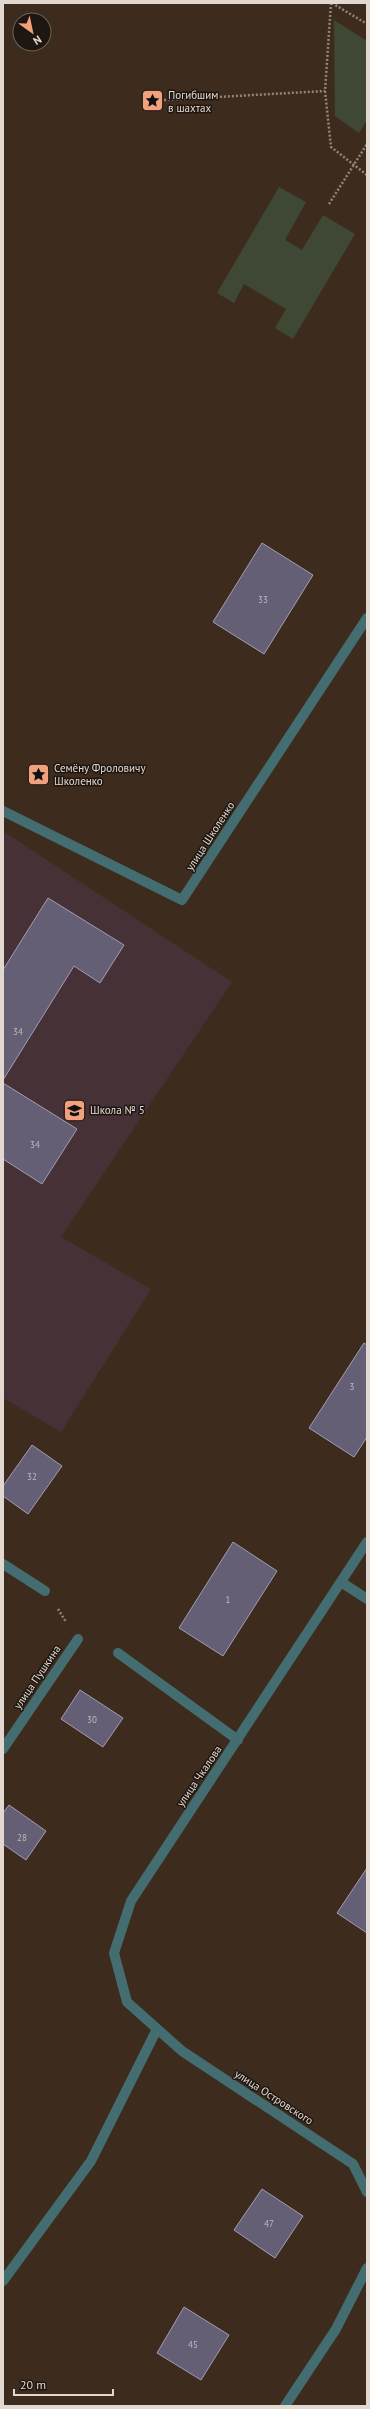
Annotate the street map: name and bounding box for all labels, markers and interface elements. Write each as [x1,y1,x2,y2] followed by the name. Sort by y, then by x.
[12,12,52,52] north arrow
[31,33,44,48] text: N
[140,88,166,114] place icon: Погибшим в шахтах
[168,88,218,115] place label: Погибшим в шахтах
[258,594,268,605] house number: 33
[25,761,51,787] place icon: Семёну Фроловичу Школенко
[54,761,146,788] place label: Семёну Фроловичу Школенко
[182,799,238,873] street label: улица Школенко
[13,1026,23,1037] house number: 34
[62,1097,88,1123] school or university icon: Школа № 5
[90,1103,145,1117] place label: Школа № 5
[30,1139,40,1150] house number: 34
[350,1381,355,1392] house number: 3
[27,1471,37,1482] house number: 32
[226,1594,231,1605] house number: 1
[10,1642,64,1712] street label: улица Пушкина
[87,1714,97,1725] house number: 30
[173,1743,225,1809] street label: улица Чкалова
[17,1832,27,1843] house number: 28
[232,2066,316,2128] street label: улица Островского
[264,2218,274,2229] house number: 47
[188,2339,198,2350] house number: 45
[14,2371,113,2397] scale bar
[20,2377,46,2392] text: 20 m

